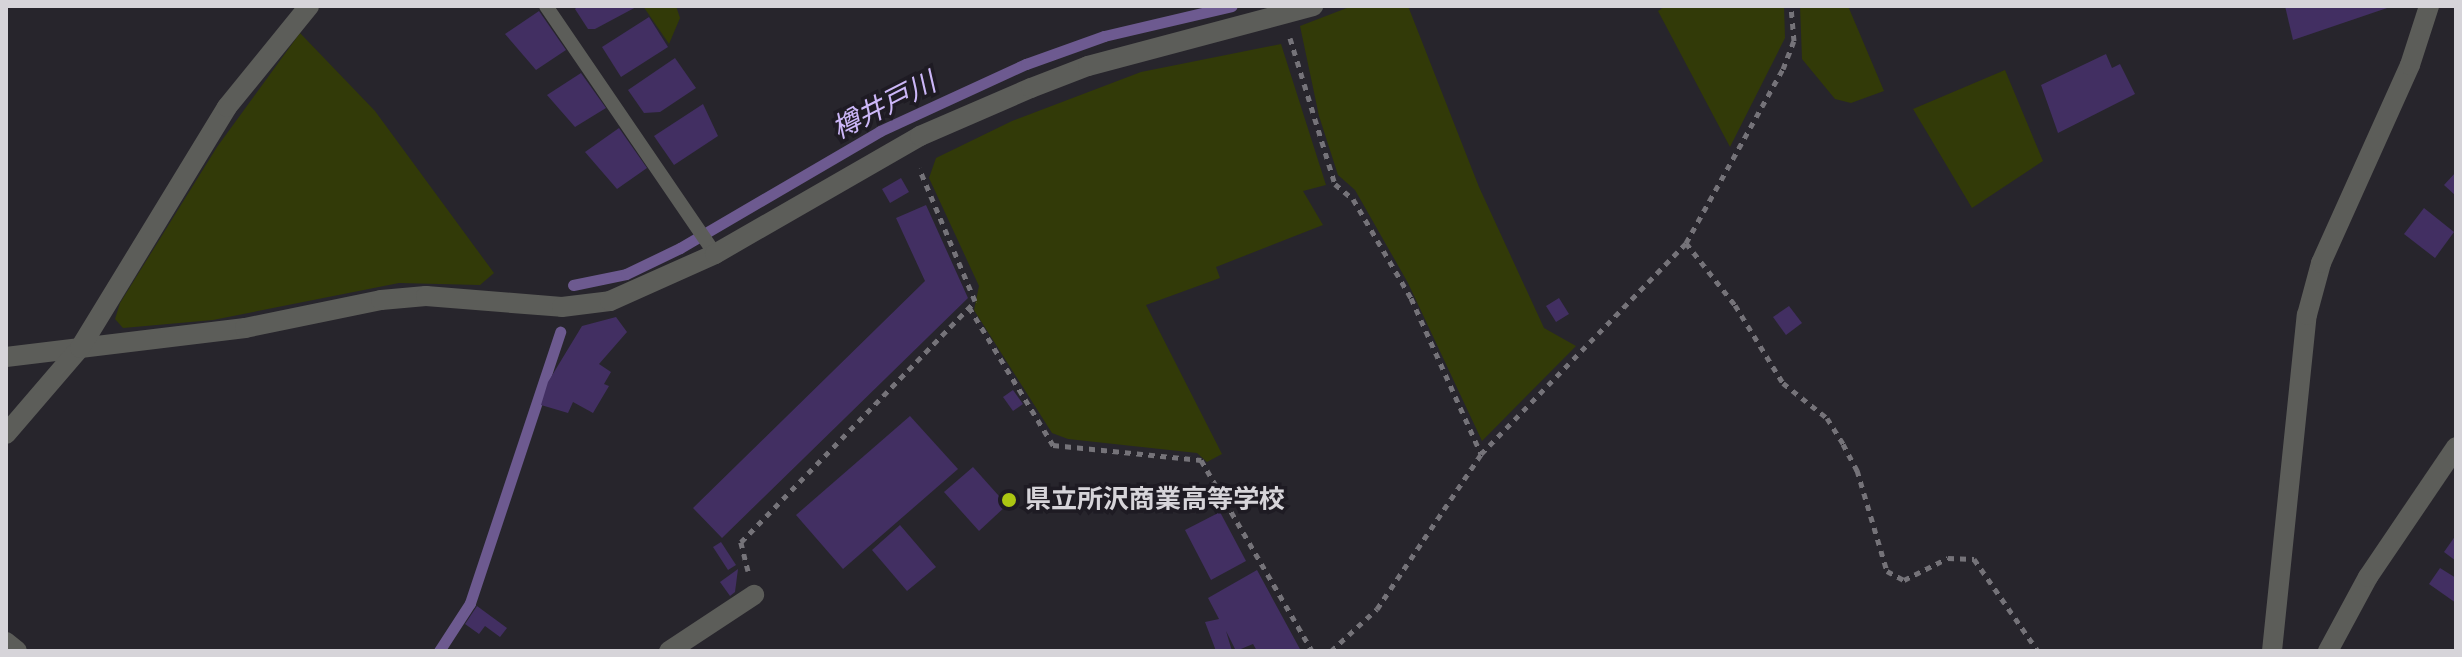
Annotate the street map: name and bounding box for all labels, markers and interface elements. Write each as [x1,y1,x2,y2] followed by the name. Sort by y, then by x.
[826,66,942,146] water label: 樽井戸川
[1025,484,1285,516] place label: 県立所沢商業高等学校
[1000,491,1018,509] marker: 県立所沢商業高等学校

